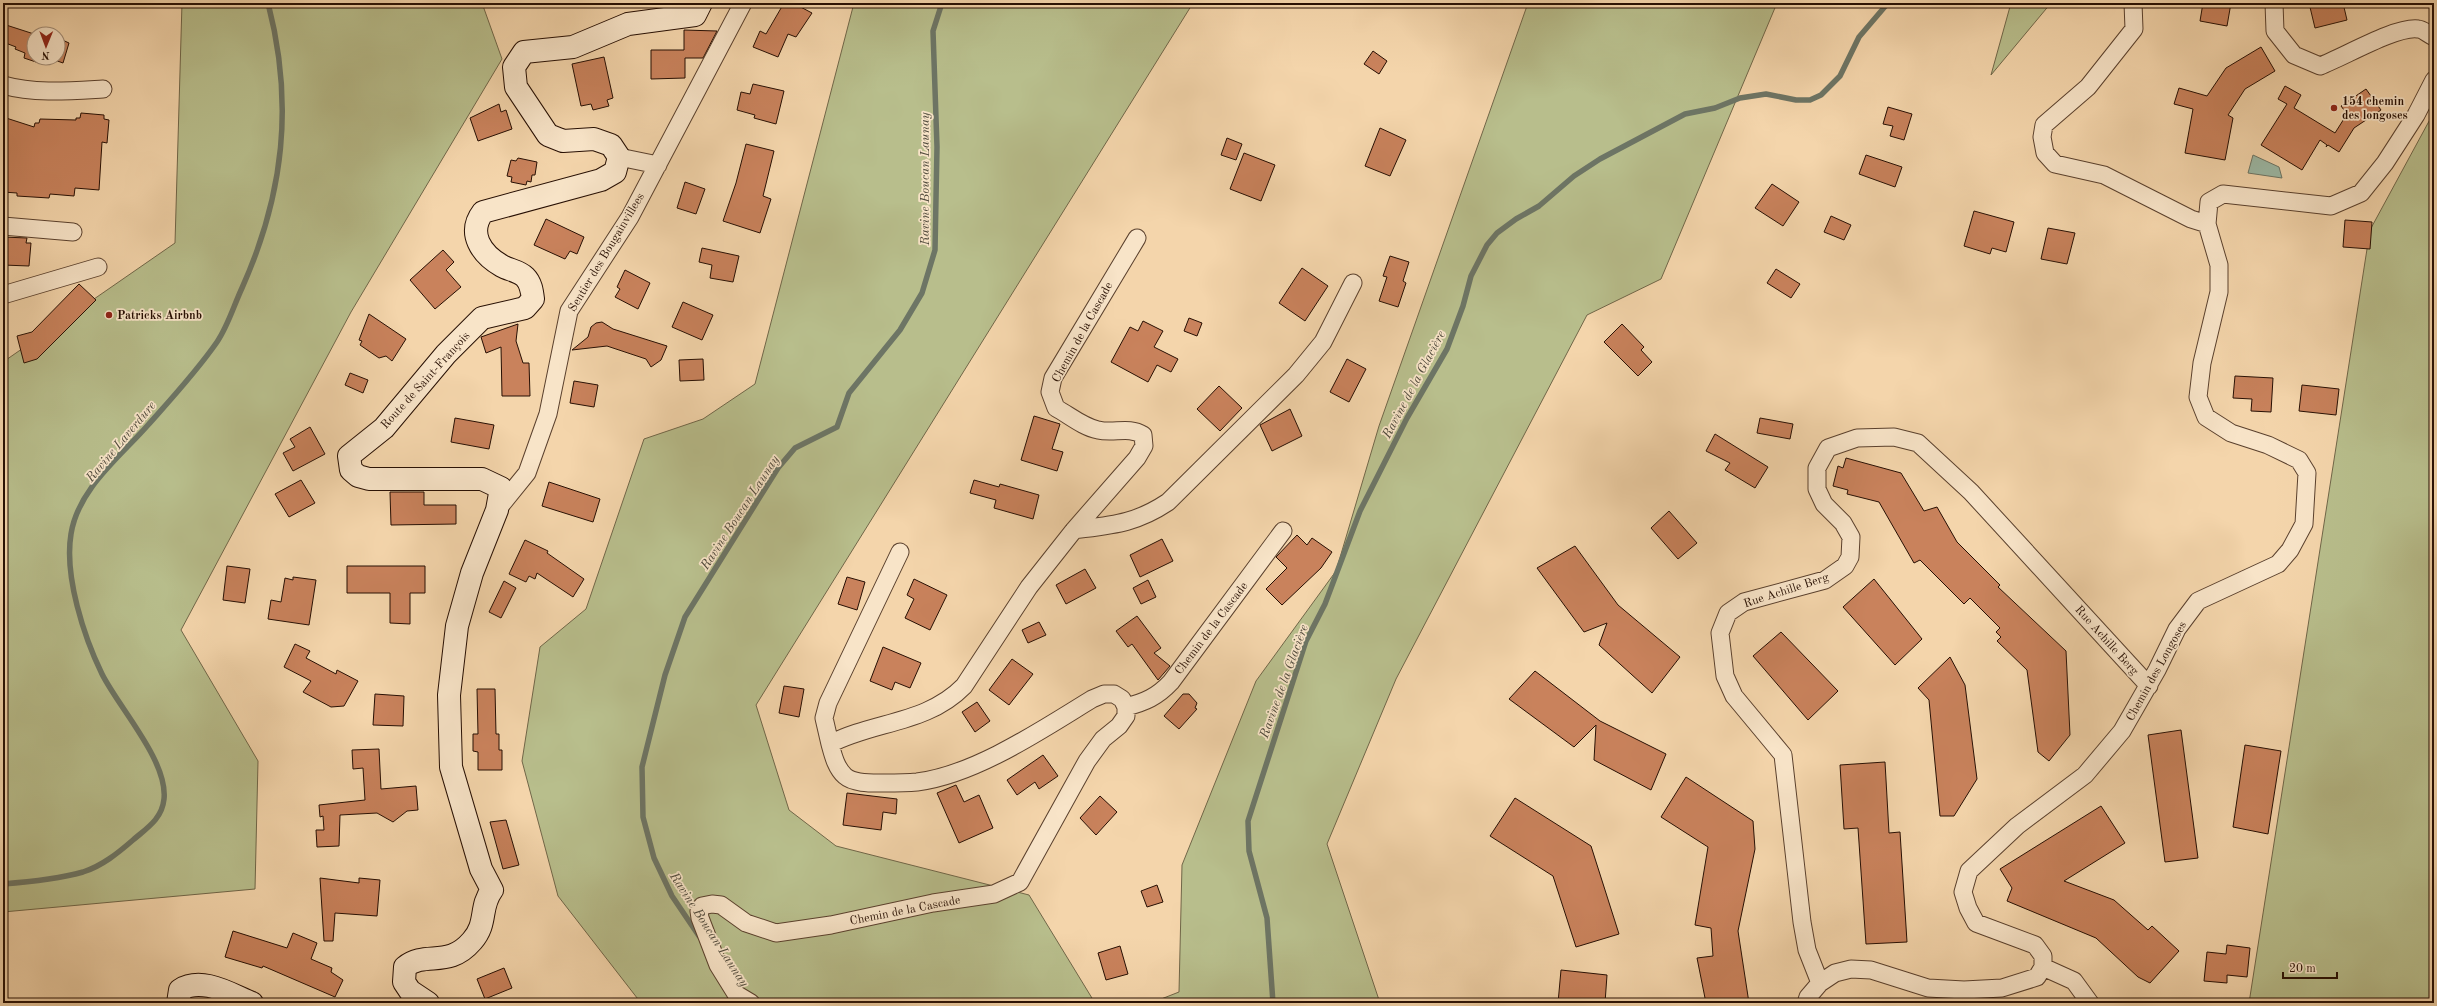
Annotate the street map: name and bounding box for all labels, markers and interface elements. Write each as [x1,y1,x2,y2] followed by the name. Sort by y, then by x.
[26,26,66,66] north arrow
[41,49,50,60] text: N
[2342,95,2408,122] place label: 154 chemin des longoses
[2329,103,2339,113] marker: 154 chemin des longoses
[919,112,932,247] water label: Ravine Boucan Launay
[567,191,647,314] street label: Sentier des Bougainvillees
[1050,280,1116,385] street label: Chemin de la Cascade
[104,310,114,320] marker: Patricks Airbnb
[117,310,202,322] place label: Patricks Airbnb
[1380,329,1448,441] water label: Ravine de la Glacière
[379,330,472,431] street label: Route de Saint-François
[83,399,158,485] water label: Ravine Laverdure
[698,453,782,573] water label: Ravine Boucan Launay
[1742,571,1831,610] street label: Rue Achille Berg
[1173,580,1251,677] street label: Chemin de la Cascade
[2072,604,2141,678] street label: Rue Achille Berg
[2125,620,2189,723] street label: Chemin des Longoses
[1258,623,1311,741] water label: Ravine de la Glacière
[666,870,751,989] water label: Ravine Boucan Launay
[849,894,962,928] street label: Chemin de la Cascade
[2283,954,2337,980] scale bar
[2289,963,2316,975] text: 20 m

